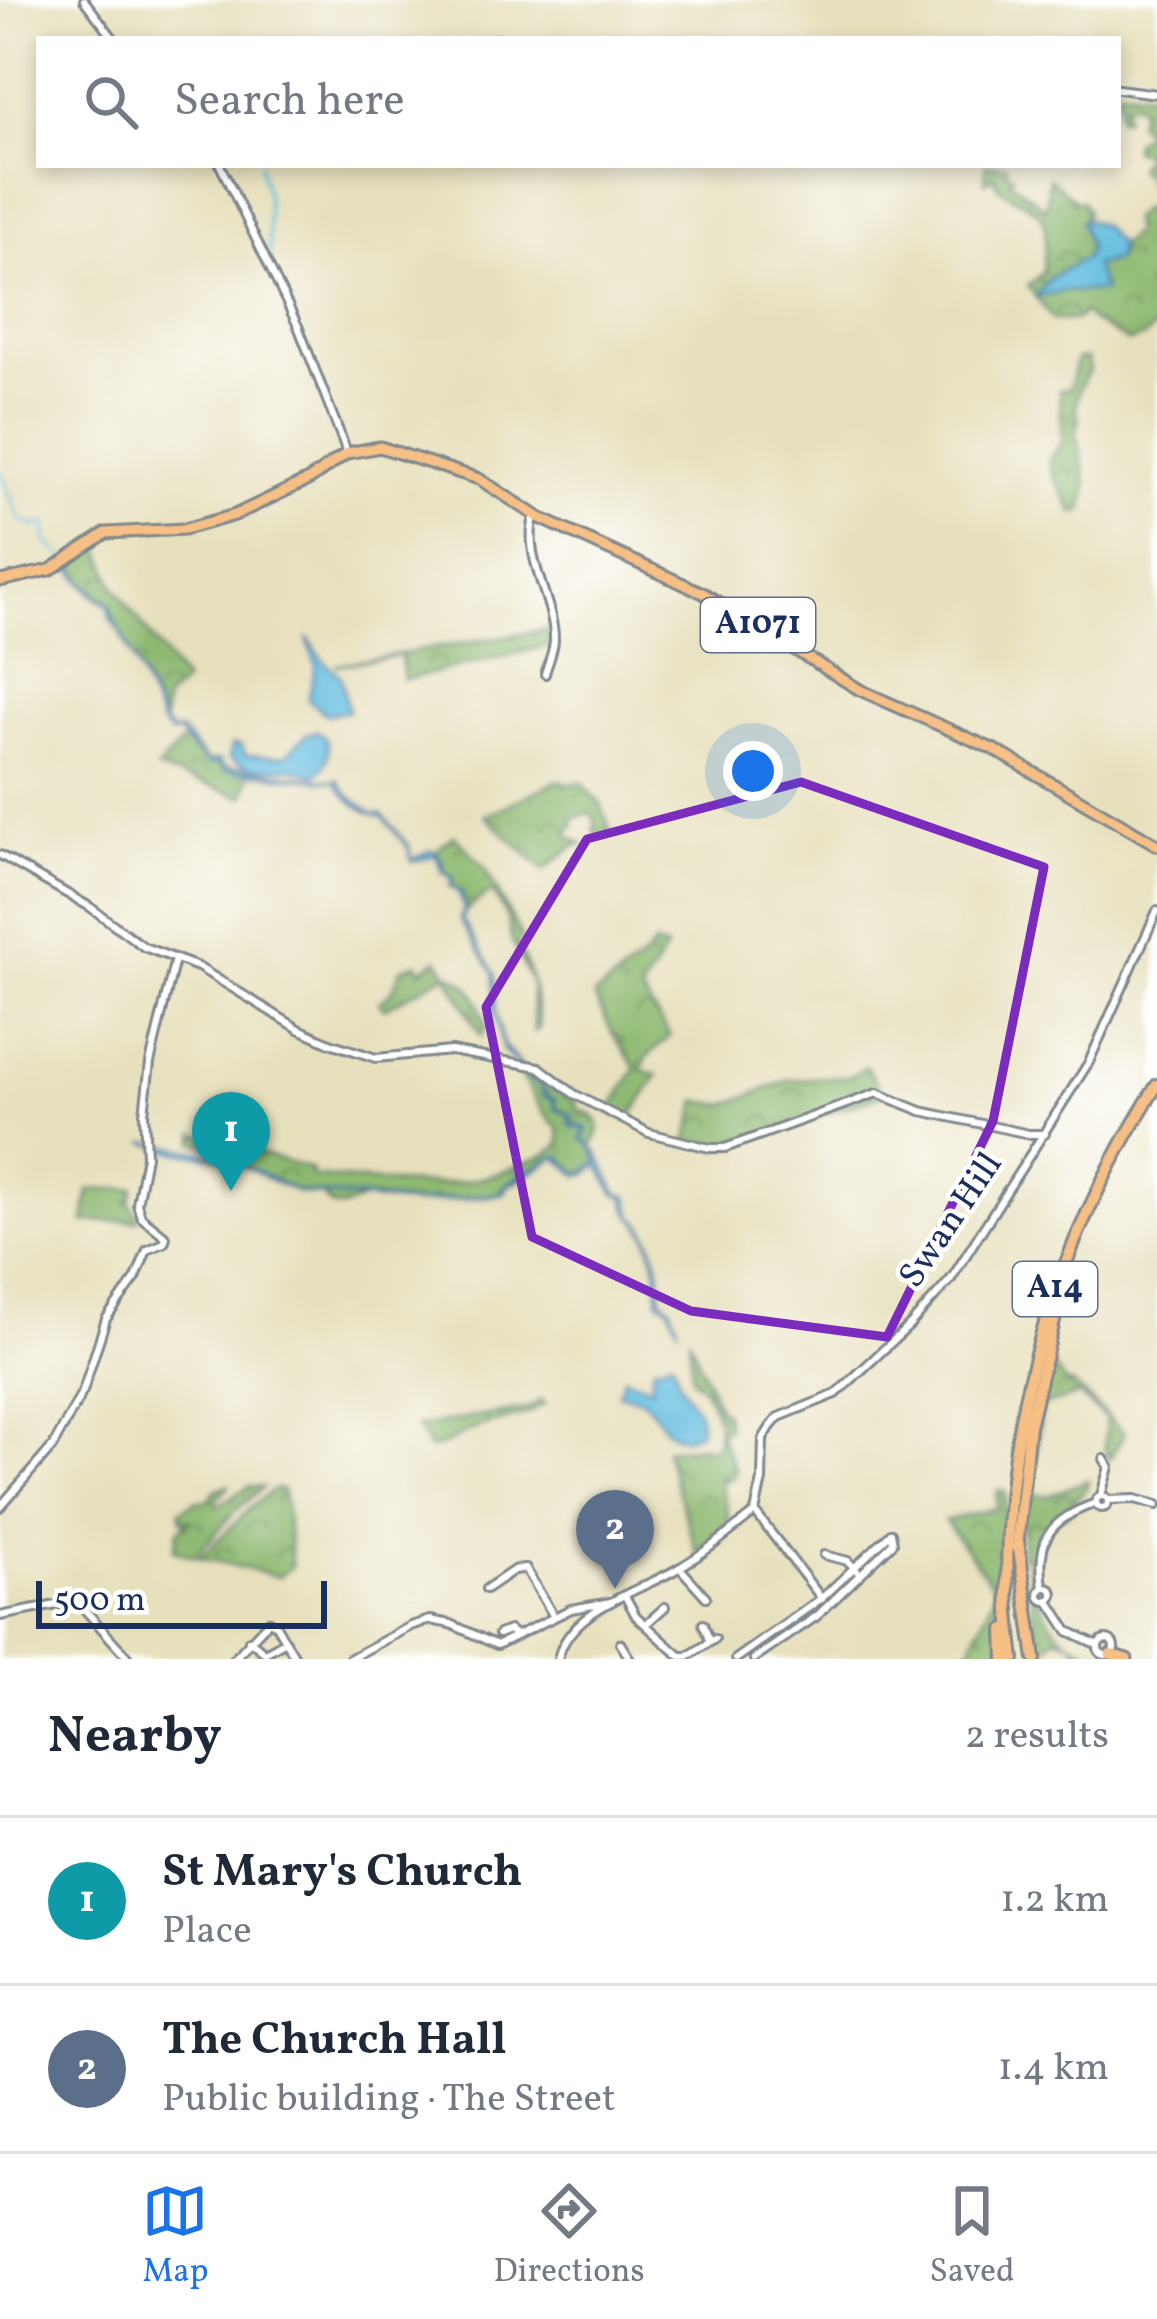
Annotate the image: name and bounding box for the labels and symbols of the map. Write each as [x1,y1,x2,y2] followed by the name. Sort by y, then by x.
[701,598,815,652] road number: A1071
[723,741,783,801] your location
[192,1092,270,1191] pin: 1
[888,1143,1016,1299] street label: Swan Hill
[1013,1262,1097,1316] road number: A14
[576,1490,654,1589] pin: 2
[36,1575,327,1628] scale bar

